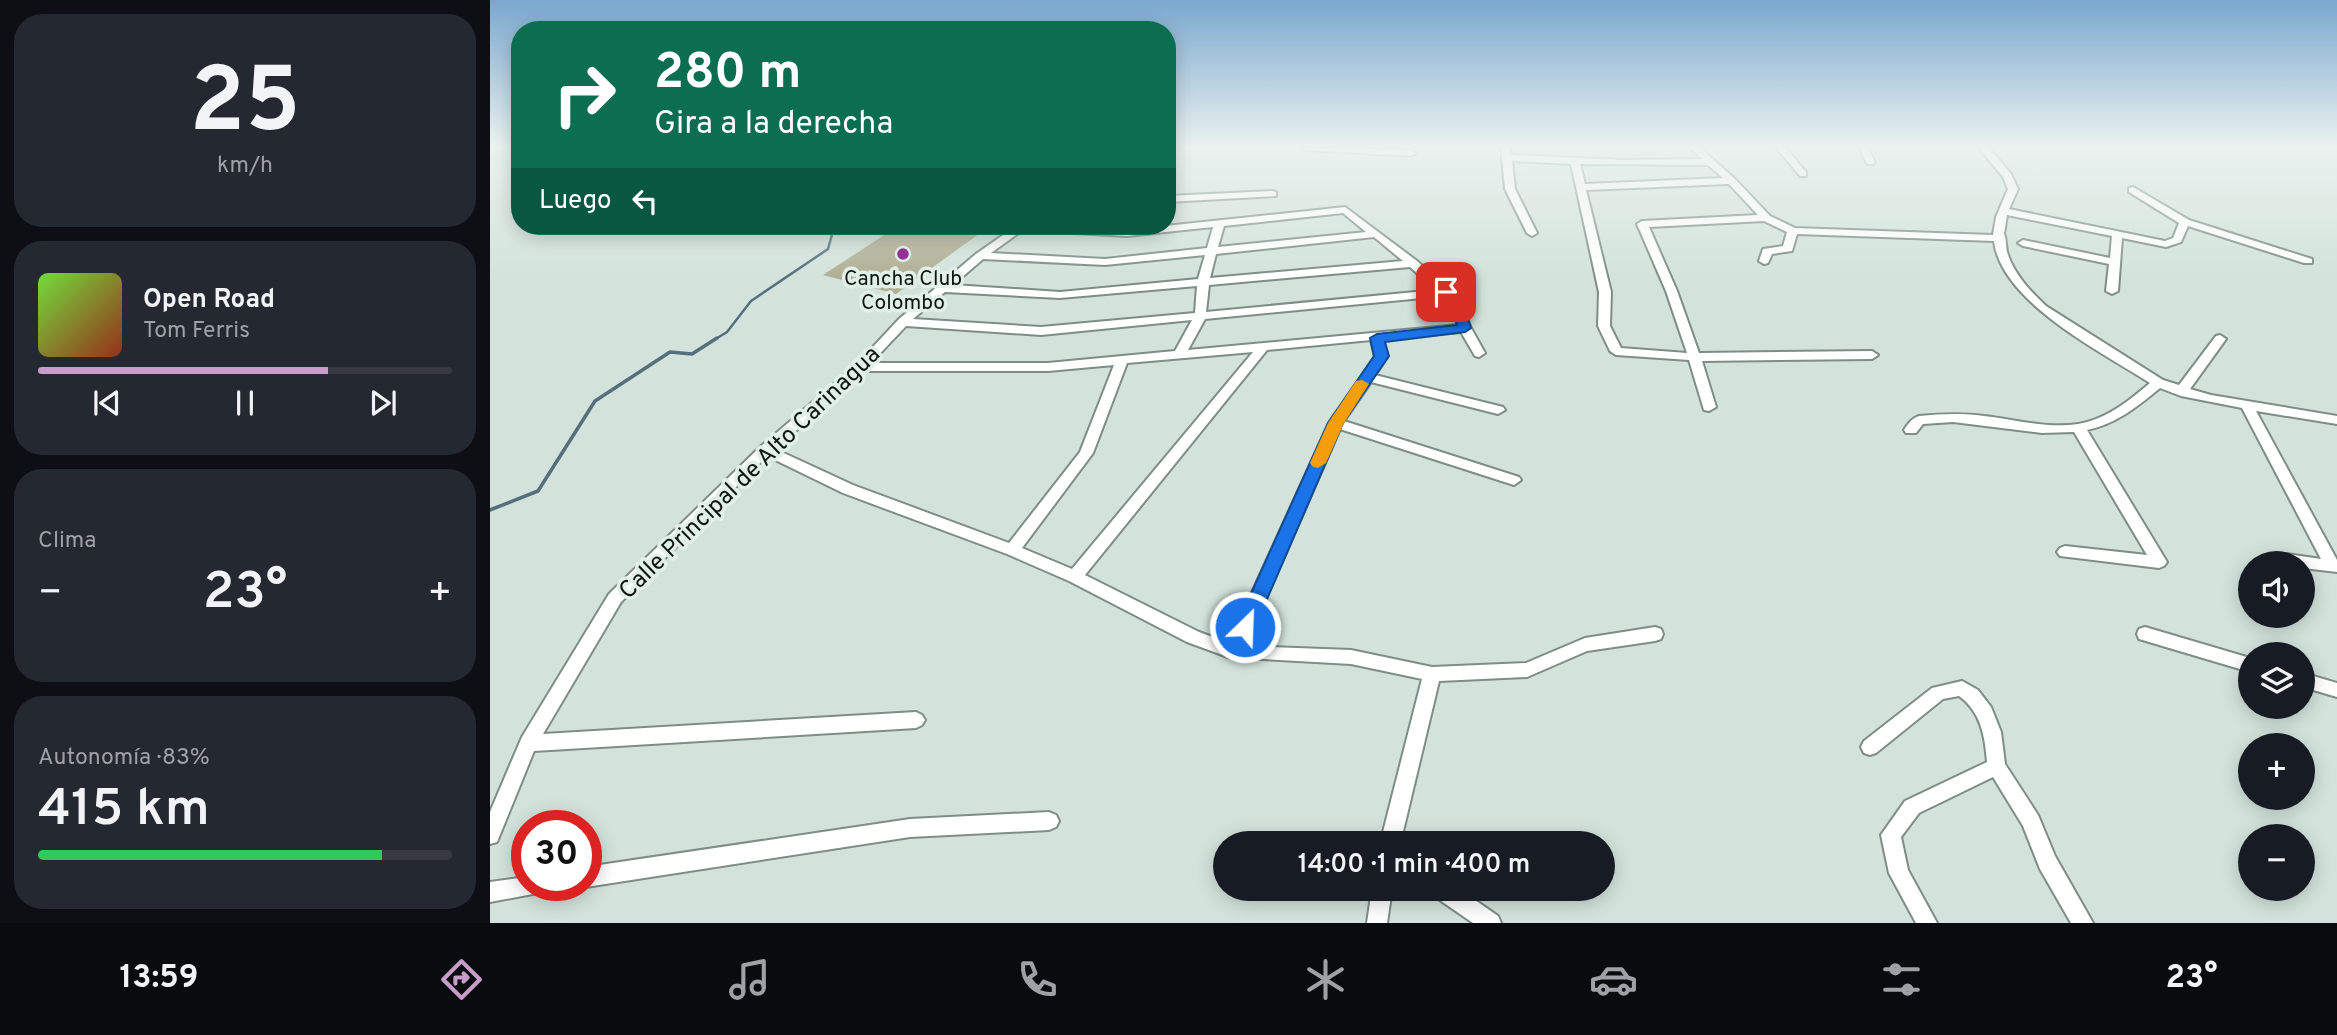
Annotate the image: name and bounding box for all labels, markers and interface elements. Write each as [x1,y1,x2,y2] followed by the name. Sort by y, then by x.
[654,44,801,106] text: 280 m
[189,49,301,164] text: 25
[539,49,630,140] icon: right
[654,105,893,145] text: Gira a la derecha
[217,152,273,181] text: km/h
[626,182,664,220] icon: left
[539,185,612,218] text: Luego
[895,246,911,262] marker: Cancha Club Colombo
[1416,262,1476,322] pin
[844,266,962,317] place label: Cancha Club Colombo
[1427,273,1465,311] icon: arrive
[143,284,275,317] text: Open Road
[143,317,250,346] text: Tom Ferris
[613,340,887,606] street label: Calle Principal de Alto Carinagua
[88,384,126,422] icon: previous
[226,384,264,422] icon: pause
[364,384,402,422] icon: next
[38,527,96,556] text: Clima
[2238,551,2315,901] map controls
[2238,551,2315,628] button: sound
[203,561,287,627] text: 23°
[38,570,63,619] text: −
[427,570,452,619] text: +
[1208,590,1282,664] position arrow
[2238,642,2315,719] button: layers
[2238,733,2315,810] button: +
[38,744,210,773] text: Autonomía · 83%
[38,778,210,844] text: 415 km
[511,810,602,901] speed limit sign: 30
[2238,824,2315,901] button: −
[1298,849,1530,882] text: 14:00 · 1 min · 400 m
[437,955,486,1004] icon: directions
[725,955,774,1004] icon: music
[1013,955,1062,1004] icon: phone
[1301,955,1350,1004] icon: climate
[1589,955,1638,1004] icon: car
[1877,955,1926,1004] icon: filters
[119,959,198,999] text: 13:59
[2165,959,2217,999] text: 23°

